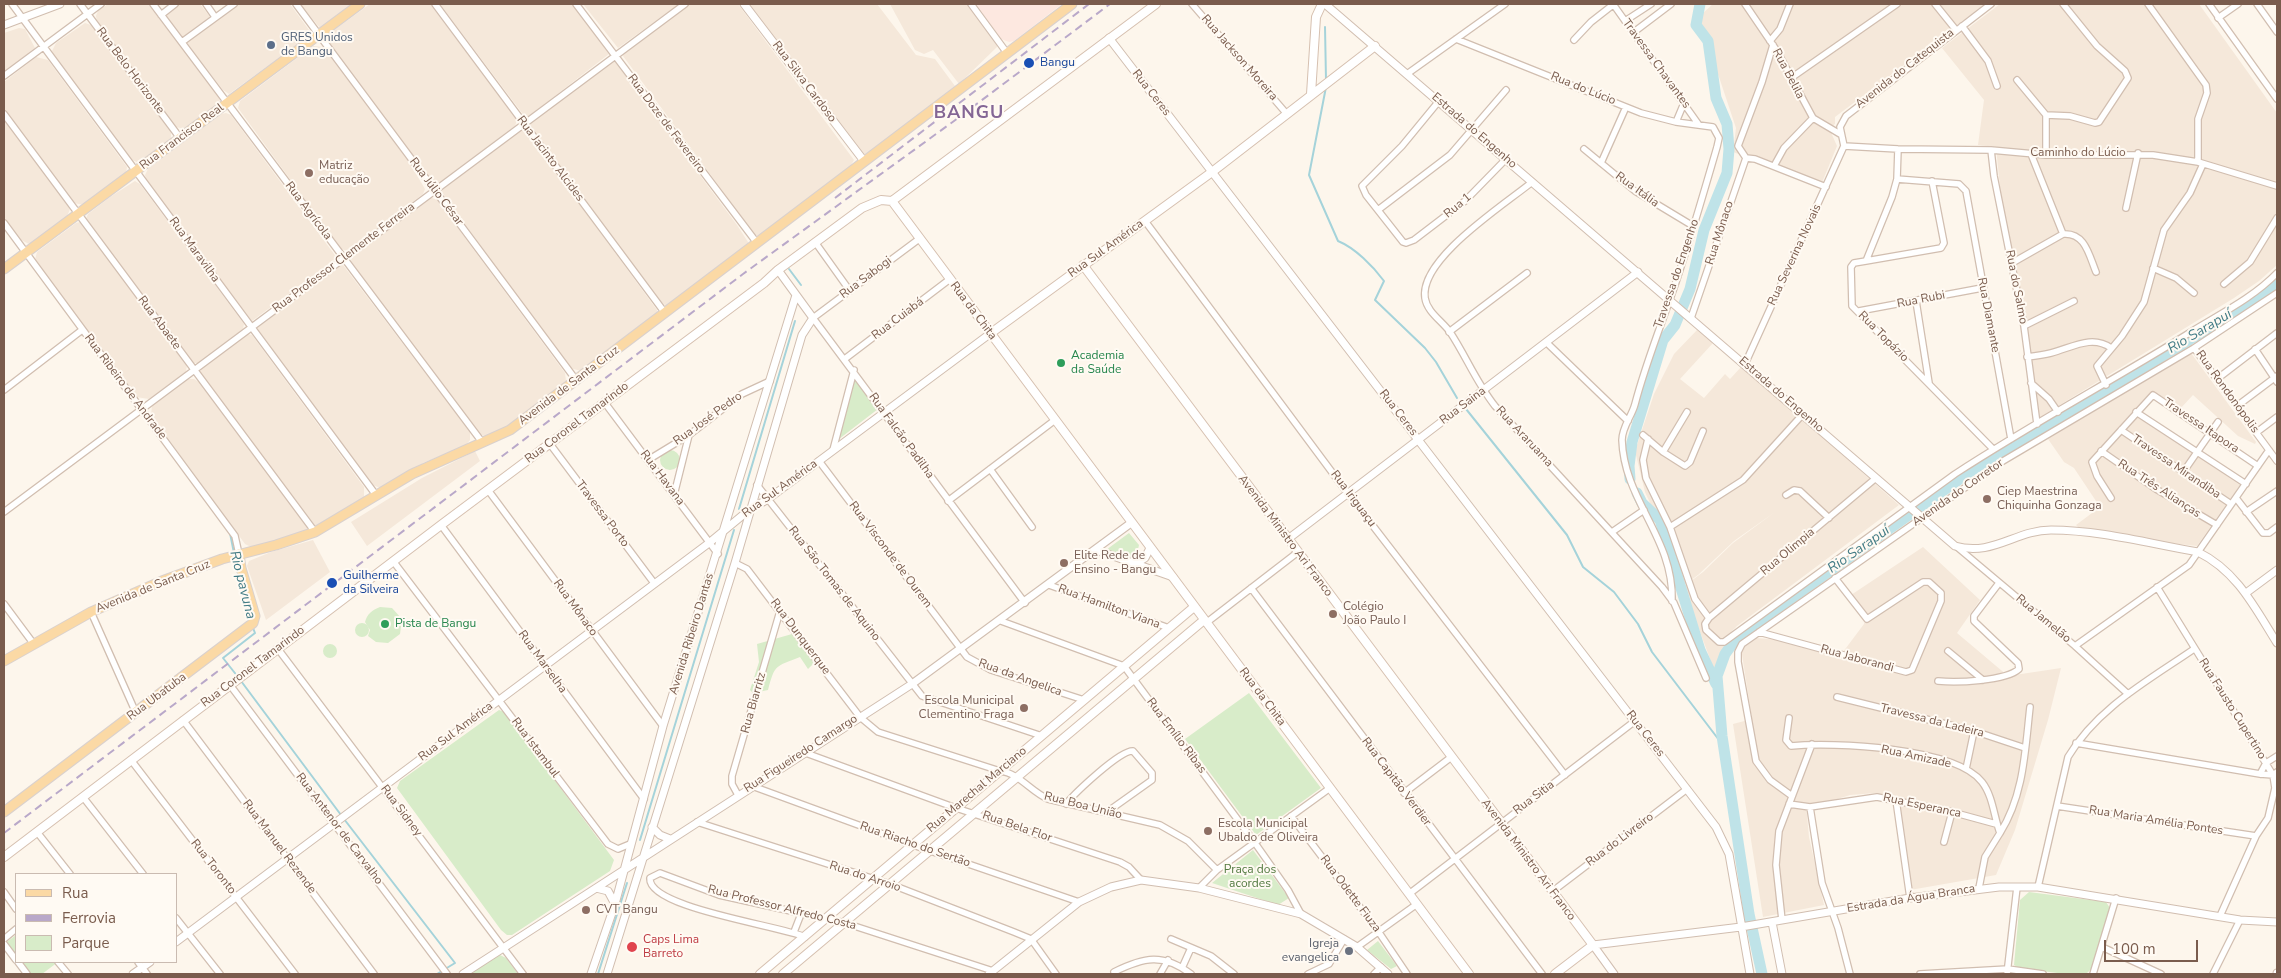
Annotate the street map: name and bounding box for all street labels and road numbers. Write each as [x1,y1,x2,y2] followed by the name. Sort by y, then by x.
[1198,12,1280,104] street label: Rua Jackson Moreira
[1619,16,1693,112] street label: Travessa Chavantes
[93,25,167,117] street label: Rua Belo Horizonte
[1853,26,1957,112] street label: Avenida do Catequista
[769,39,839,125] street label: Rua Silva Cardoso
[1769,46,1807,102] street label: Rua Belila
[1129,67,1173,119] street label: Rua Ceres
[1548,69,1618,109] street label: Rua do Lúcio
[624,72,708,176] street label: Rua Doze de Fevereiro
[1428,90,1520,172] street label: Estrada do Engenho
[137,101,227,173] street label: Rua Francisco Real
[513,113,587,205] street label: Rua Jacinto Alcides
[2030,146,2126,160] street label: Caminho do Lúcio
[406,155,466,229] street label: Rua Júlio César
[1612,169,1662,211] street label: Rua Itália
[281,179,335,243] street label: Rua Agrícola
[1441,190,1475,222] street label: Rua 1
[1703,199,1737,267] street label: Rua Mônaco
[270,200,418,316] street label: Rua Professor Clemente Ferreira
[1765,202,1825,308] street label: Rua Severina Novais
[166,215,222,285] street label: Rua Maravilha
[1066,217,1146,281] street label: Rua Sul América
[1652,217,1702,331] street label: Travessa do Engenho
[2002,249,2030,325] street label: Rua do Salmo
[837,254,895,302] street label: Rua Sabogi
[1974,276,2002,354] street label: Rua Diamante
[947,279,999,343] street label: Rua da Chita
[1896,288,1946,312] street label: Rua Rubi
[134,293,184,353] street label: Rua Abaete
[869,295,927,343] street label: Rua Cuiabá
[1855,309,1911,365] street label: Rua Topázio
[81,331,169,443] street label: Rua Ribeiro de Andrade
[516,343,622,429] street label: Avenida de Santa Cruz
[2192,348,2262,436] street label: Rua Rondonópolis
[1735,354,1827,436] street label: Estrada do Engenho
[522,379,632,467] street label: Rua Coronel Tamarindo
[1437,384,1489,428] street label: Rua Saina
[1376,387,1420,439] street label: Rua Ceres
[671,389,745,449] street label: Rua José Pedro
[865,390,937,482] street label: Rua Falcão Padilha
[2160,395,2242,457] street label: Travessa Itapora
[1492,404,1556,470] street label: Rua Araruama
[2129,432,2223,502] street label: Travessa Mirandiba
[637,448,687,508] street label: Rua Havana
[1910,456,2006,530] street label: Avenida do Corretor
[740,457,820,521] street label: Rua Sul América
[2115,457,2203,521] street label: Rua Três Alianças
[1327,468,1379,530] street label: Rua Iriguaçu
[1235,472,1335,600] street label: Avenida Ministro Ari Franco
[572,478,632,550] street label: Travessa Porto
[845,499,935,611] street label: Rua Visconde de Ourem
[785,524,883,644] street label: Rua São Tomas de Aquino
[1758,525,1818,579] street label: Rua Olimpia
[94,557,212,617] street label: Avenida de Santa Cruz
[667,571,717,697] street label: Avenida Ribeiro Dantas
[550,577,600,639] street label: Rua Mônaco
[1056,582,1162,632] street label: Rua Hamilton Viana
[2012,592,2074,646] street label: Rua Jamelão
[767,596,833,678] street label: Rua Dunquerque
[198,623,308,711] street label: Rua Coronel Tamarindo
[514,628,570,696] street label: Rua Marselha
[1819,642,1895,676] street label: Rua Jaborandi
[976,656,1064,700] street label: Rua da Angelica
[2195,656,2269,762] street label: Rua Fausto Cupertino
[1236,665,1288,729] street label: Rua da Chita
[124,670,190,724] street label: Rua Ubatuba
[738,671,770,735] street label: Rua Biarritz
[1143,696,1209,776] street label: Rua Emílio Ribas
[416,699,496,765] street label: Rua Sul América
[1879,701,1985,741] street label: Travessa da Ladeira
[1623,708,1667,760] street label: Rua Ceres
[741,712,861,796] street label: Rua Figueiredo Camargo
[508,715,562,781] street label: Rua Istambul
[1358,735,1434,829] street label: Rua Capitão Verdier
[1880,743,1952,771] street label: Rua Amizade
[924,744,1030,836] street label: Rua Marechal Marciano
[292,770,386,888] street label: Rua Antenor de Carvalho
[1511,778,1557,818] street label: Rua Sitia
[377,782,425,840] street label: Rua Sidney
[1043,789,1123,823] street label: Rua Boa União
[1882,791,1962,821] street label: Rua Esperanca
[1478,796,1578,924] street label: Avenida Ministro Ari Franco
[239,797,319,897] street label: Rua Manuel Rezende
[2088,803,2224,839] street label: Rua Maria Amélia Pontes
[980,808,1054,846] street label: Rua Bela Flor
[1583,810,1657,870] street label: Rua do Livreiro
[858,819,972,871] street label: Rua Riacho do Sertão
[187,837,239,897] street label: Rua Toronto
[1316,853,1384,935] street label: Rua Odette Fiuza
[827,859,903,895] street label: Rua do Arroio
[1846,882,1976,916] street label: Estrada da Água Branca
[706,883,858,933] street label: Rua Professor Alfredo Costa

